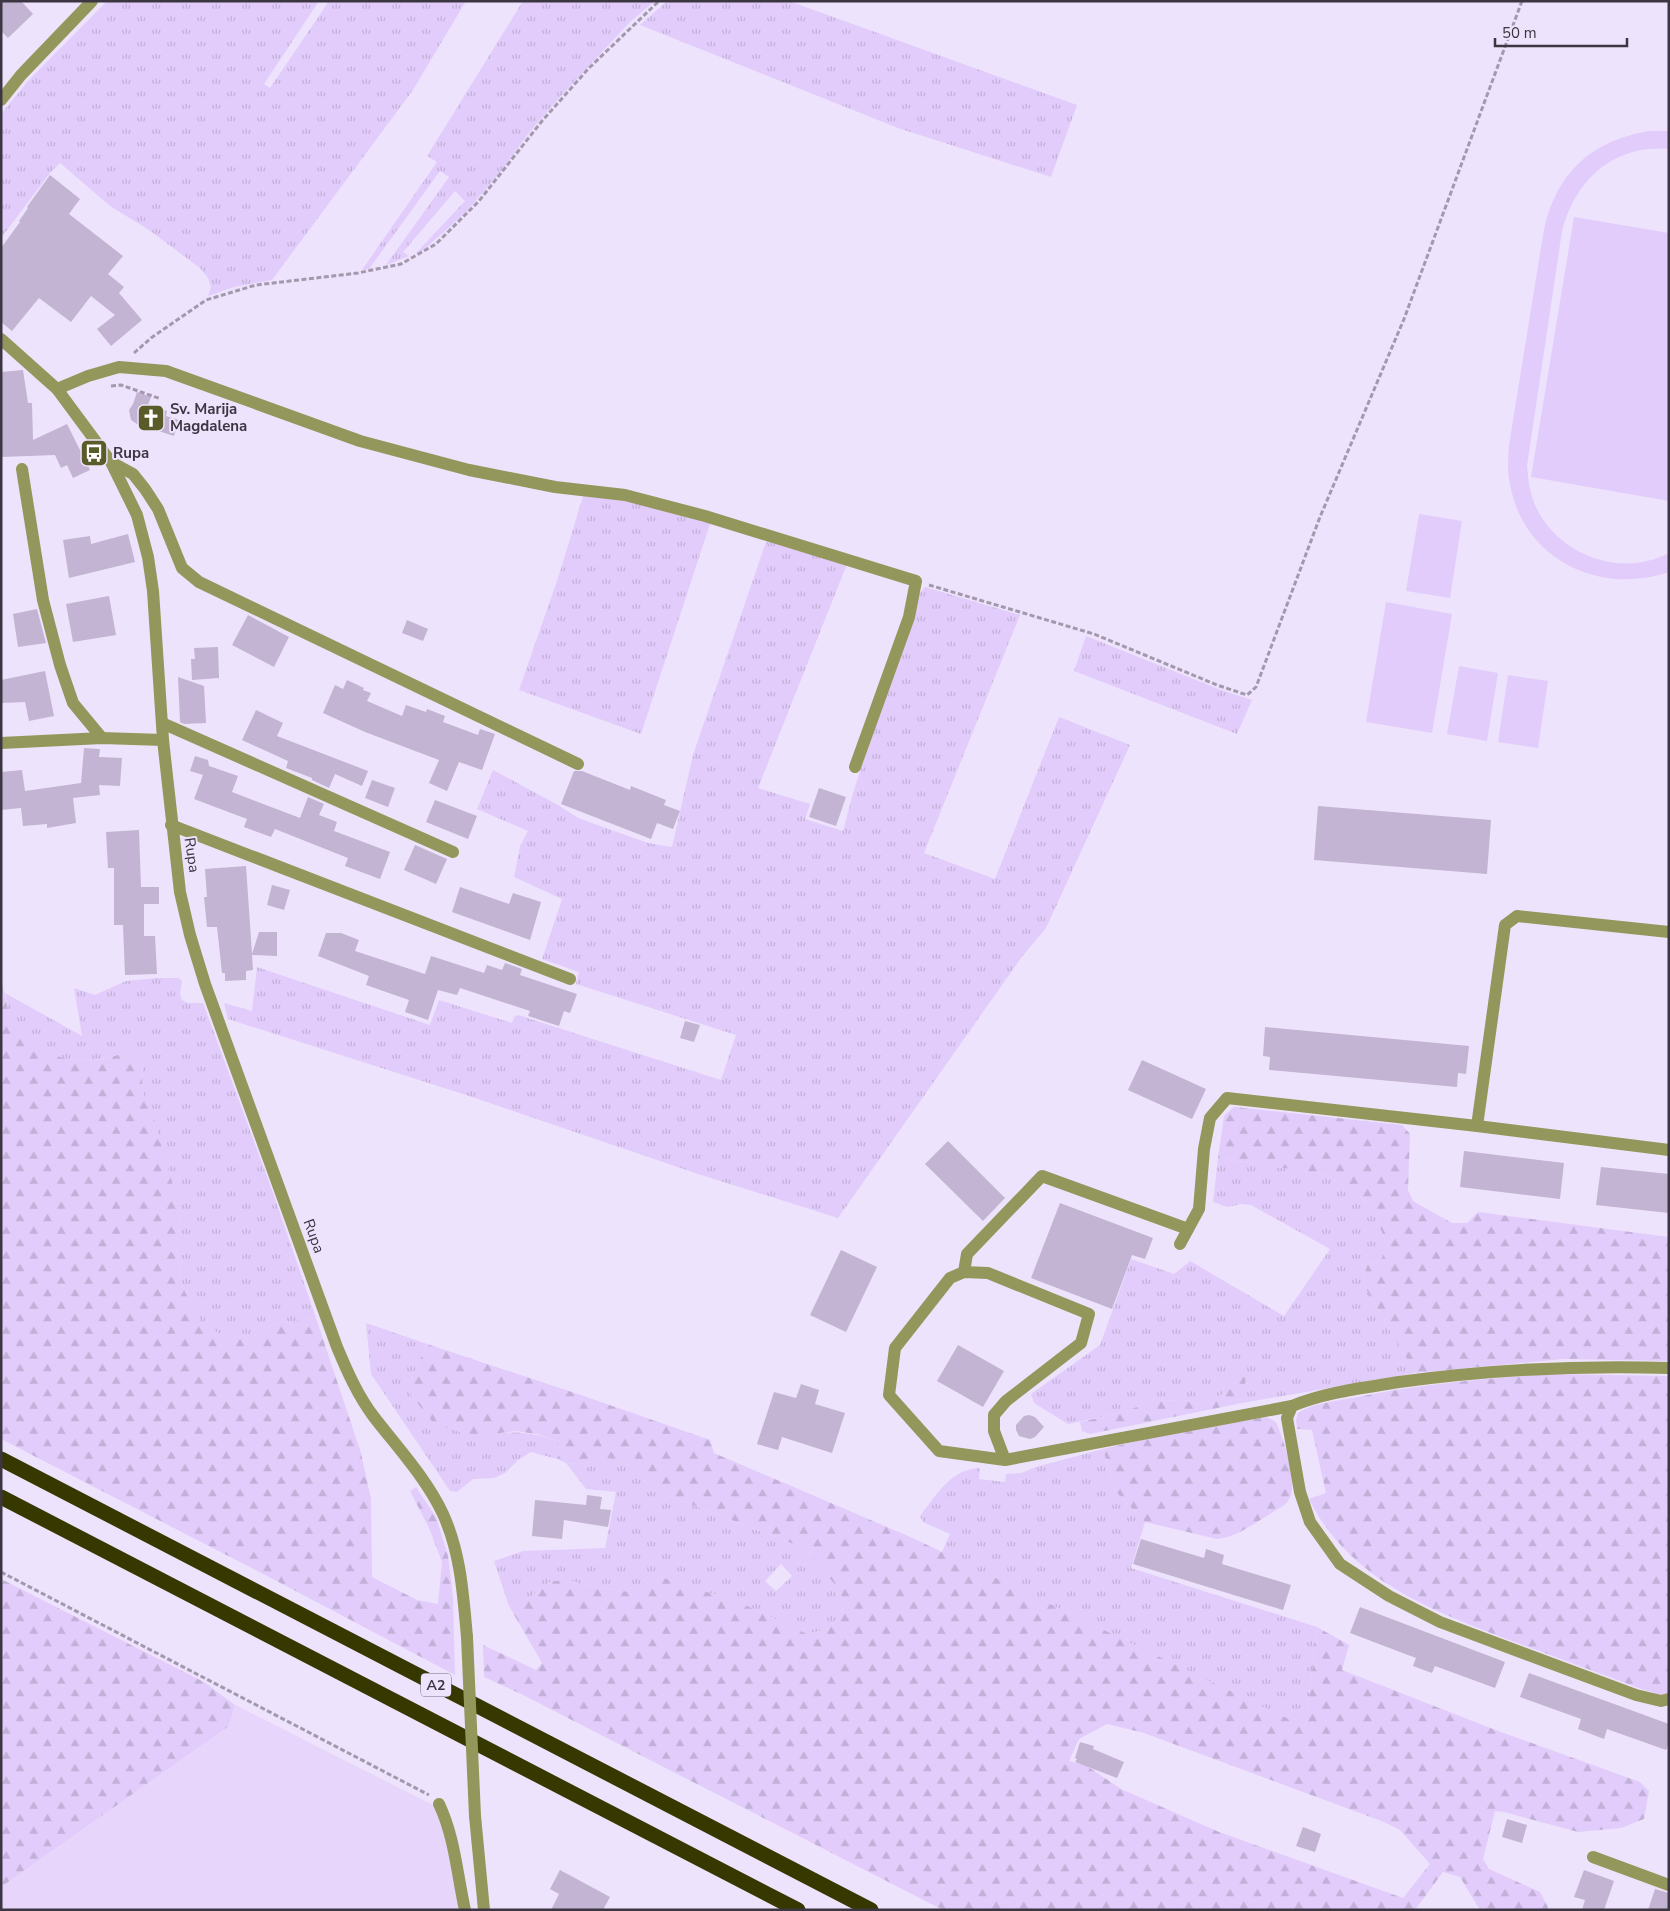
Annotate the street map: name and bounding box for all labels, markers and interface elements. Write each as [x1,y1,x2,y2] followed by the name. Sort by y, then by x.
[1495,15,1628,47] scale bar
[1502,23,1537,43] text: 50 m
[170,399,247,436] place label: Sv. Marija Magdalena
[136,403,166,433] church icon: Sv. Marija Magdalena
[79,438,109,468] bus stop icon: Rupa
[113,443,149,463] place label: Rupa
[180,836,204,874] street label: Rupa
[299,1216,329,1256] street label: Rupa
[421,1674,451,1696] road number: A2

